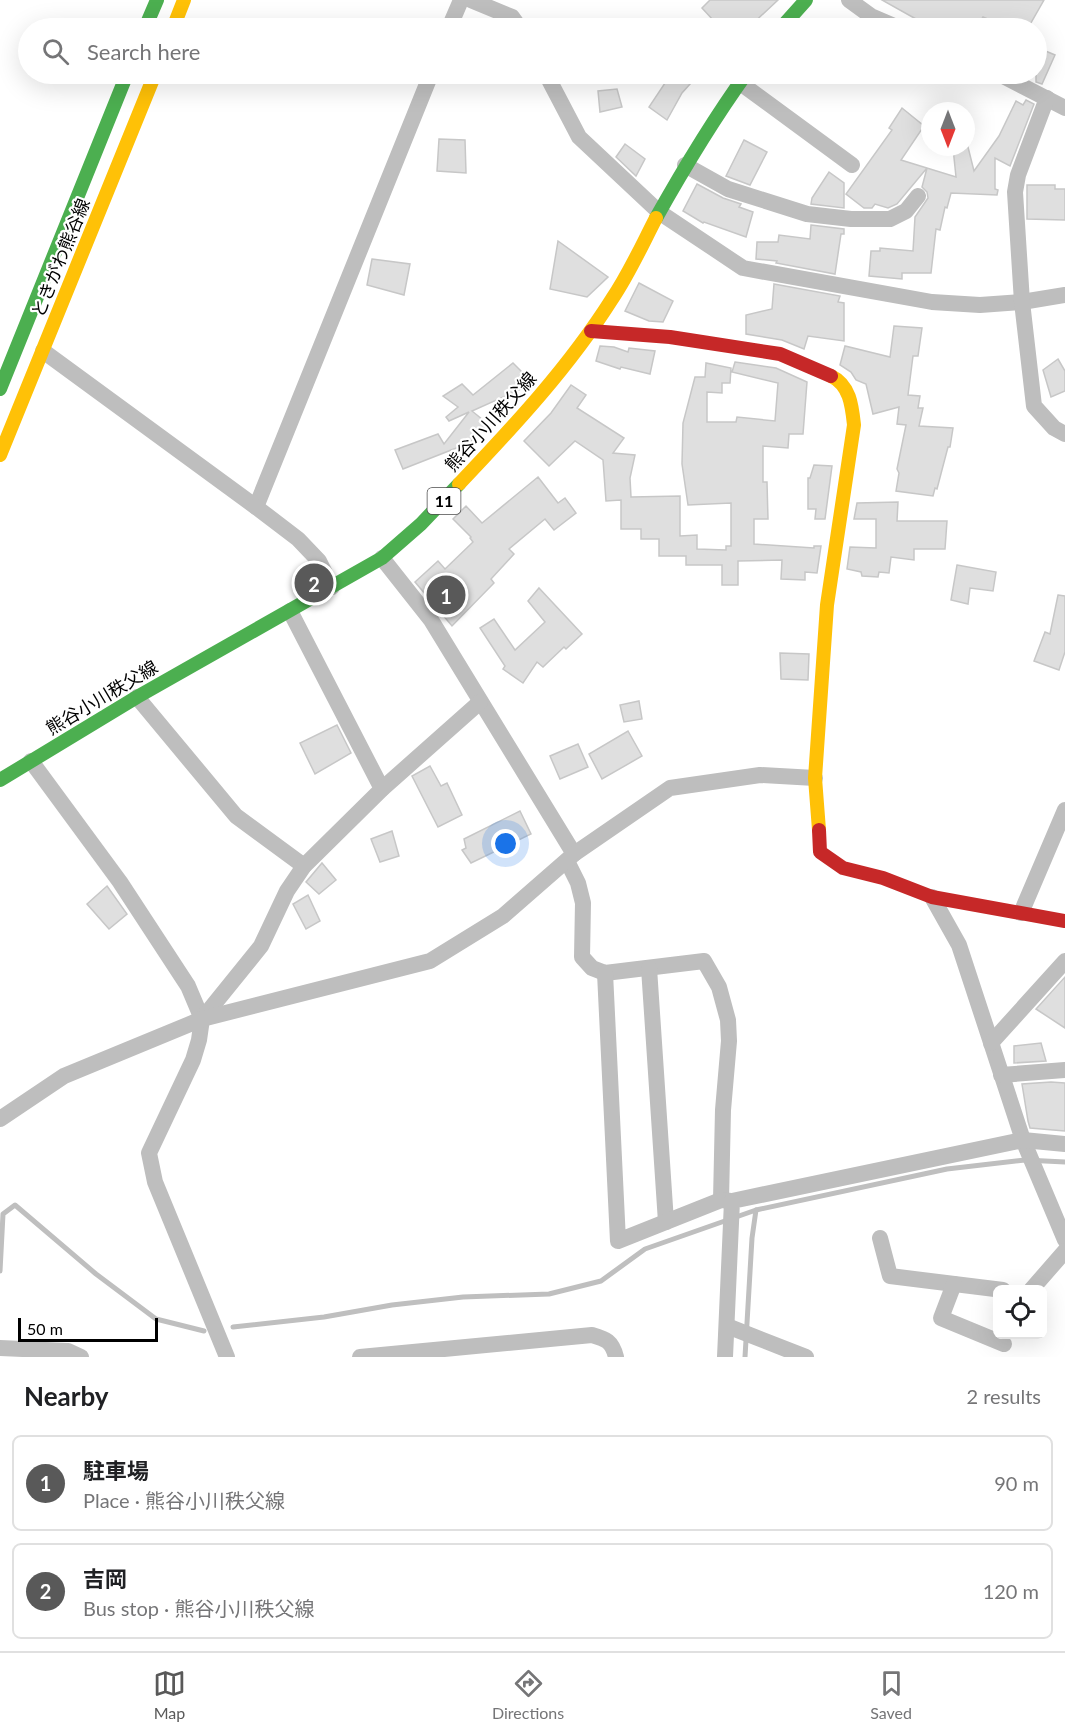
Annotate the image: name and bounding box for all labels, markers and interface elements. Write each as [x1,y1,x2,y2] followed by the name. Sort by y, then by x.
[18,18,1047,84] search box
[39,35,72,68] icon: search
[87,38,200,65] text: Search here
[921,102,975,156] north arrow
[26,195,94,320] street label: ときがわ熊谷線
[440,367,541,476] street label: 熊谷小川秩父線
[428,488,460,514] road number: 11
[294,560,334,606] pin: 2
[426,572,466,618] pin: 1
[42,655,161,739] street label: 熊谷小川秩父線
[491,829,520,858] your location
[993,1285,1047,1339] map controls
[993,1285,1047,1339] button: locate
[18,1315,158,1342] scale bar
[27,1319,63,1338] text: 50 m
[24,1380,109,1412] text: Nearby
[966,1384,1041,1408] text: 2 results
[83,1457,149,1484] text: 駐車場
[40,1471,51,1495] text: 1
[994,1471,1039,1495] text: 90 m
[83,1488,285,1512] text: Place · 熊谷小川秩父線
[83,1565,127,1592] text: 吉岡
[40,1579,51,1603] text: 2
[983,1579,1039,1603] text: 120 m
[83,1596,314,1620] text: Bus stop · 熊谷小川秩父線
[153,1667,186,1722] tab: Map
[492,1667,564,1722] tab: Directions
[870,1667,912,1722] tab: Saved

